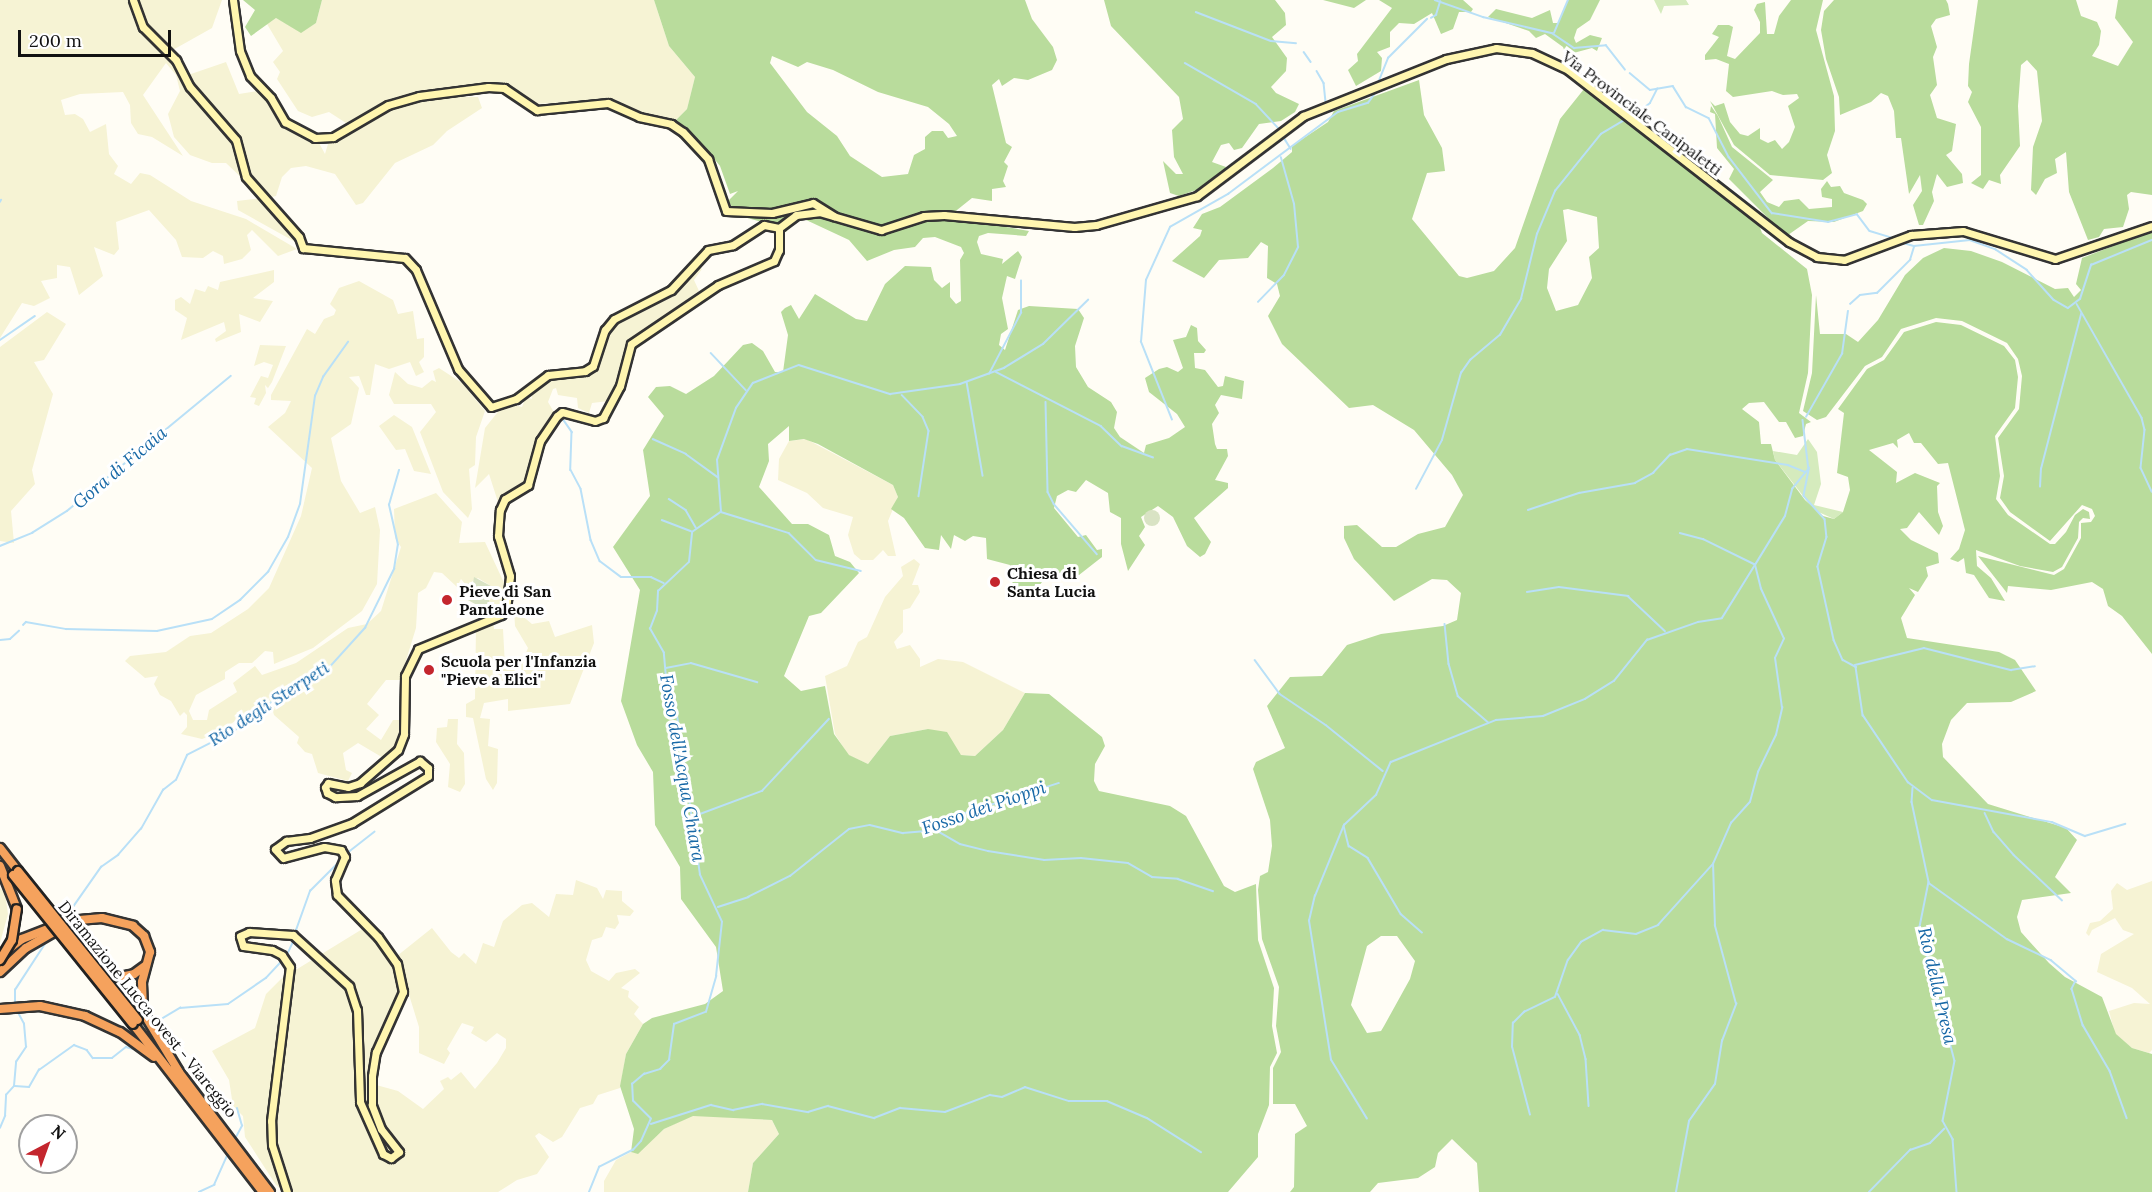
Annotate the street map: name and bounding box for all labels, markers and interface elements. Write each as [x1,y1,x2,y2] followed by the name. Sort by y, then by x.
[21,18,174,56] scale bar
[29,29,82,52] text: 200 m
[1558,47,1726,179] street label: Via Provinciale Canipaletti
[69,422,171,514] water label: Gora di Ficaia
[1007,563,1096,601] place label: Chiesa di Santa Lucia
[988,575,1002,589] marker: Chiesa di Santa Lucia
[459,581,551,619] place label: Pieve di San Pantaleone
[440,593,454,607] marker: Pieve di San Pantaleone
[441,651,596,689] place label: Scuola per l'Infanzia "Pieve a Elici"
[205,657,333,751] water label: Rio degli Sterpeti
[422,663,436,677] marker: Scuola per l'Infanzia "Pieve a Elici"
[655,673,709,863] water label: Fosso dell'Acqua Chiara
[919,777,1049,839] water label: Fosso dei Pioppi
[55,897,241,1121] street label: Diramazione Lucca ovest - Viareggio
[1913,925,1961,1047] water label: Rio della Presa
[18,1114,78,1174] north arrow
[47,1120,70,1144] text: N

